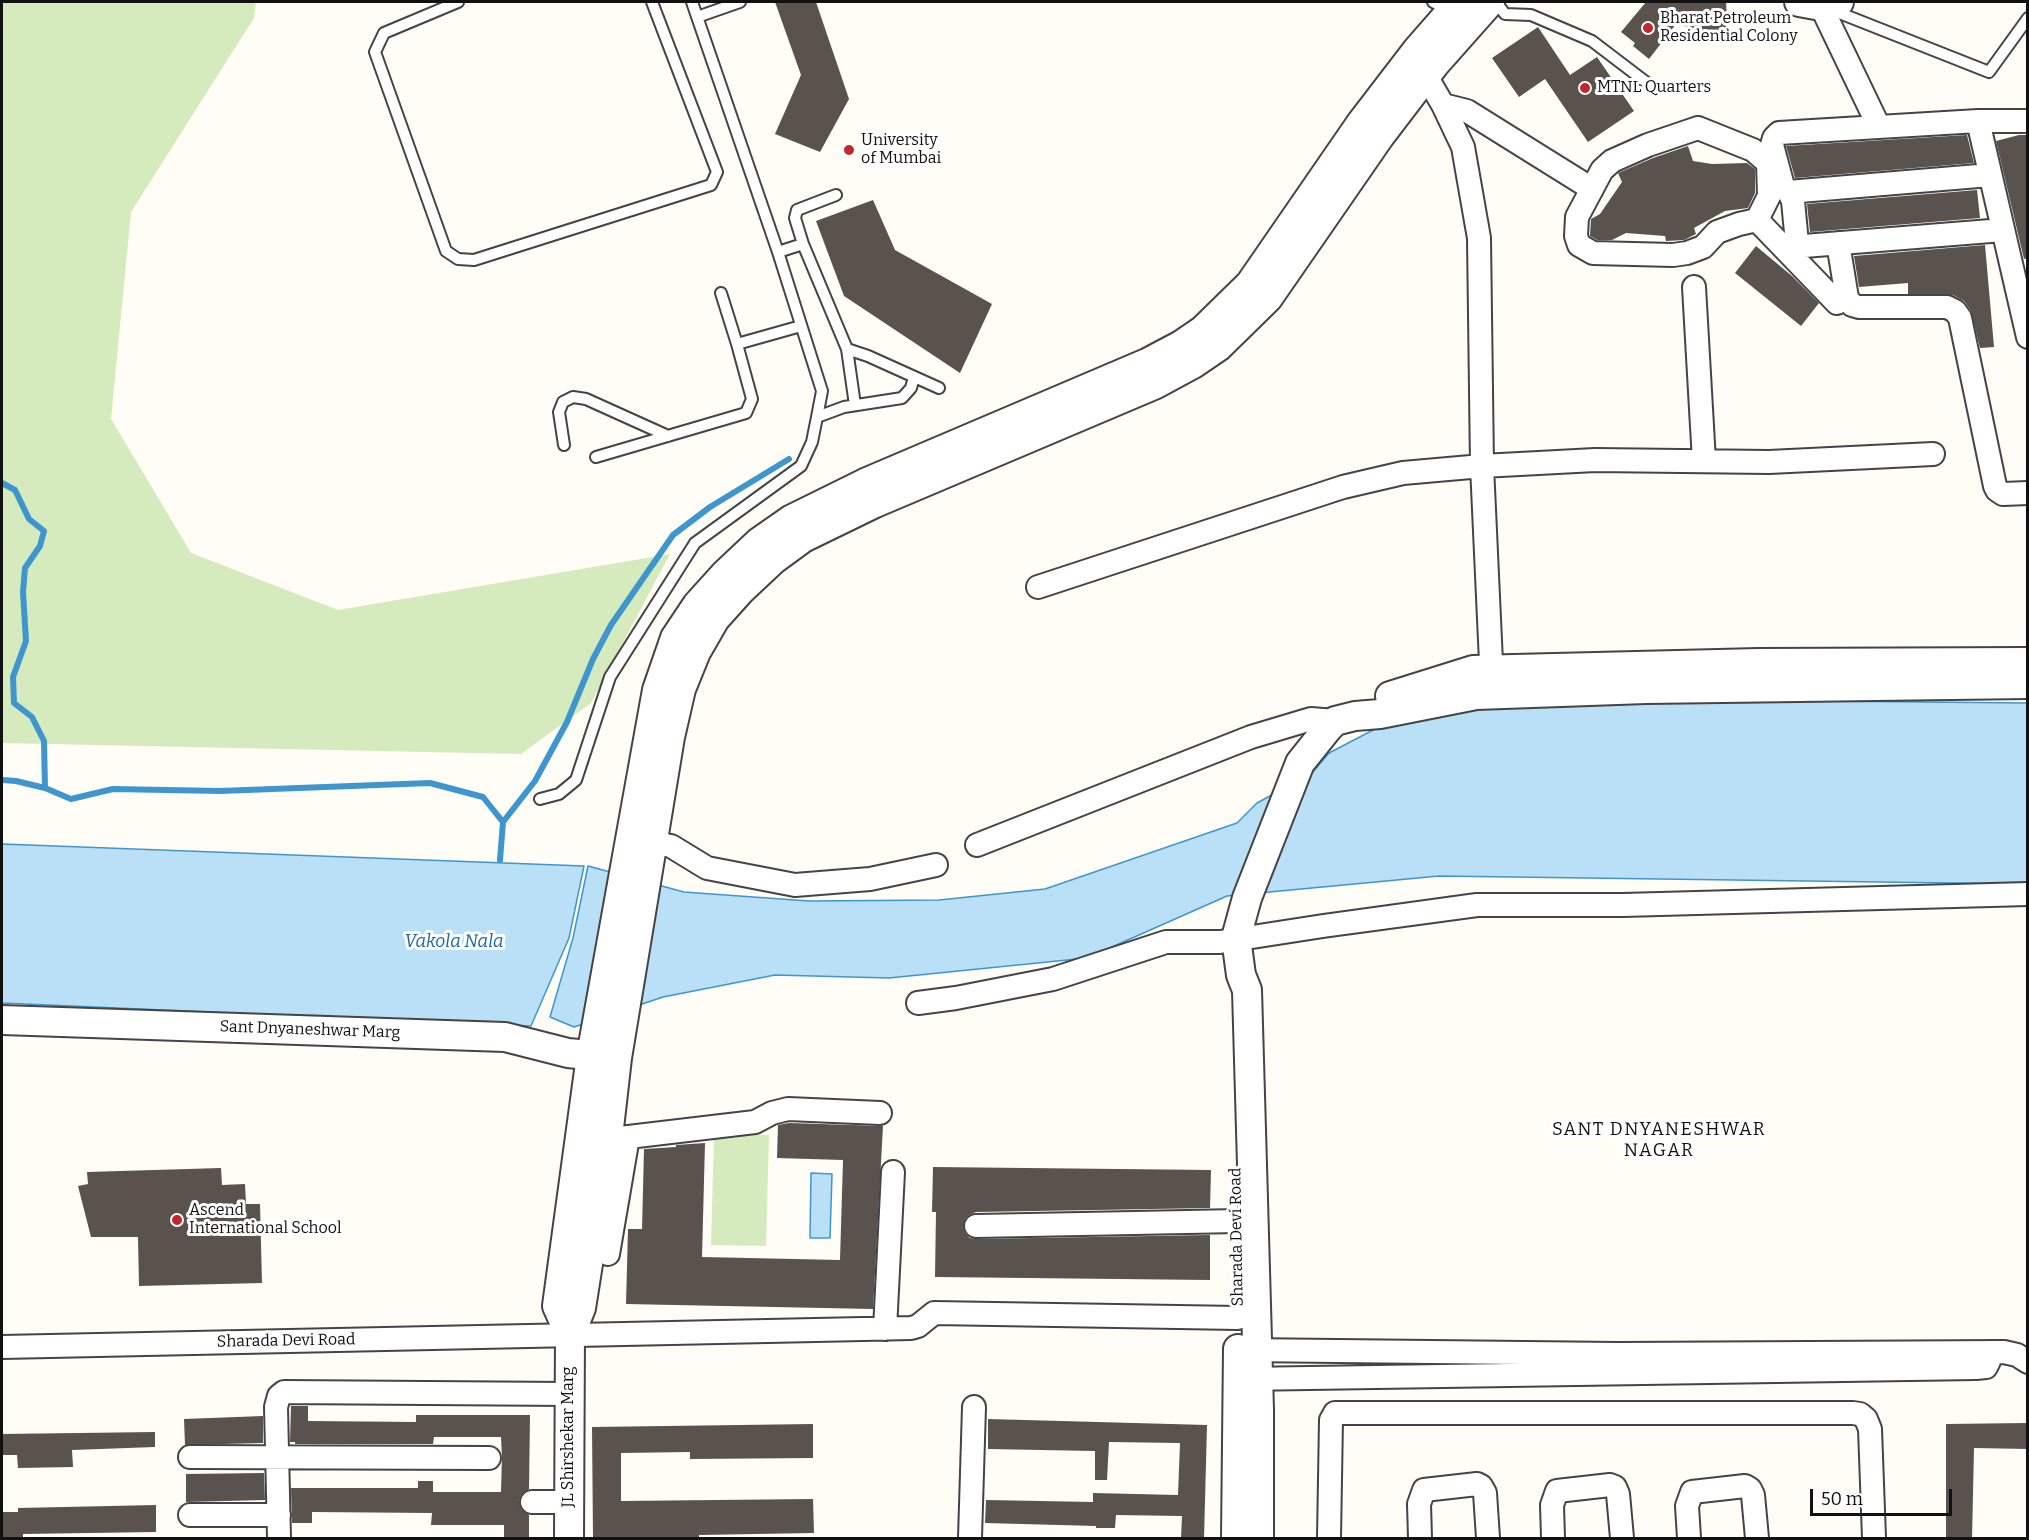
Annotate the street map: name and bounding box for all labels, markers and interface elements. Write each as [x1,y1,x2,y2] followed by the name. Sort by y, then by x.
[1660,9,1798,47] place label: Bharat Petroleum Residential Colony
[1641,21,1655,35] marker: Bharat Petroleum Residential Colony
[1597,78,1711,98] place label: MTNL Quarters
[1578,81,1592,95] marker: MTNL Quarters
[861,131,941,169] place label: University of Mumbai
[842,143,856,157] marker: University of Mumbai
[404,931,504,953] water label: Vakola Nala
[219,1017,401,1043] street label: Sant Dnyaneshwar Marg
[1552,1119,1766,1162] district label: SANT DNYANESHWAR NAGAR
[1226,1168,1248,1306] street label: Sharada Devi Road
[189,1201,342,1239] place label: Ascend International School
[170,1213,184,1227] marker: Ascend International School
[217,1330,355,1352] street label: Sharada Devi Road
[559,1367,579,1507] street label: JL Shirshekar Marg
[1813,1477,1956,1515] scale bar
[1821,1488,1863,1510] text: 50 m

